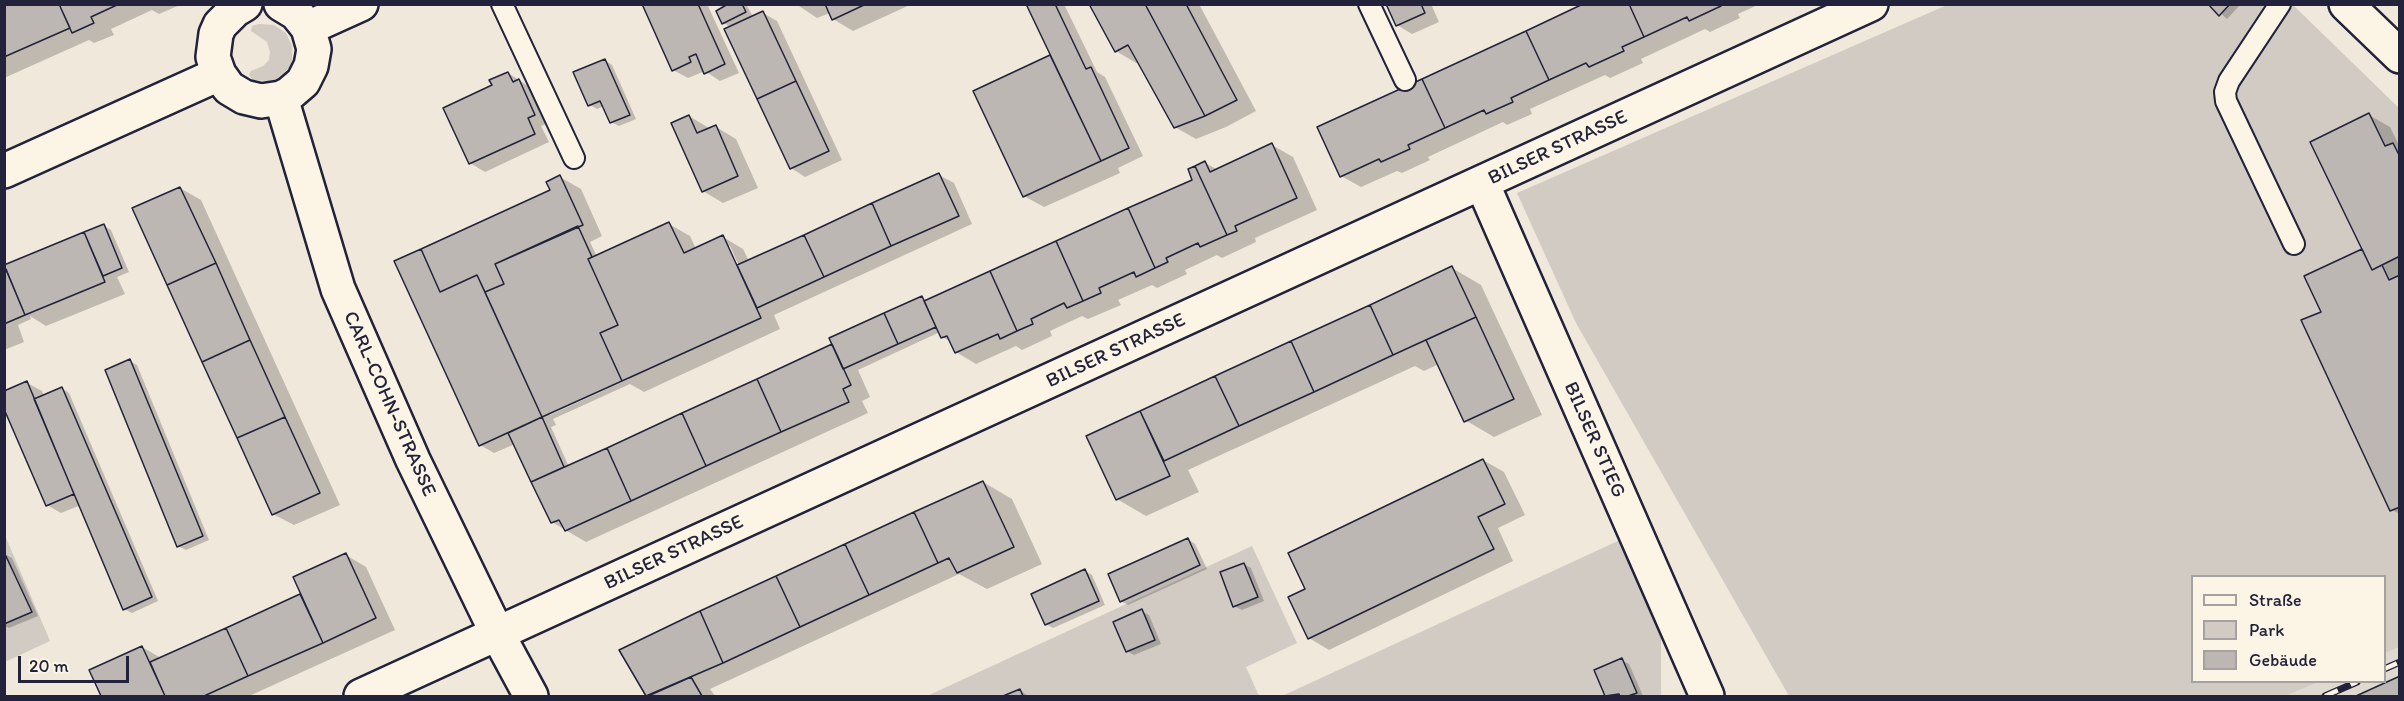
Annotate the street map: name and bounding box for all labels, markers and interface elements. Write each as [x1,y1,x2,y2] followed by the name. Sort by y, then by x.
[1485,105,1631,191] street label: BILSER STRASSE
[337,308,441,500] street label: CARL-COHN-STRASSE
[1043,308,1189,394] street label: BILSER STRASSE
[1558,378,1630,502] street label: BILSER STIEG
[601,510,747,596] street label: BILSER STRASSE
[2191,575,2386,683] legend
[2249,589,2302,611] text: Straße
[2249,619,2284,641] text: Park
[21,644,132,682] scale bar
[2249,649,2317,671] text: Gebäude
[29,655,69,677] text: 20 m

